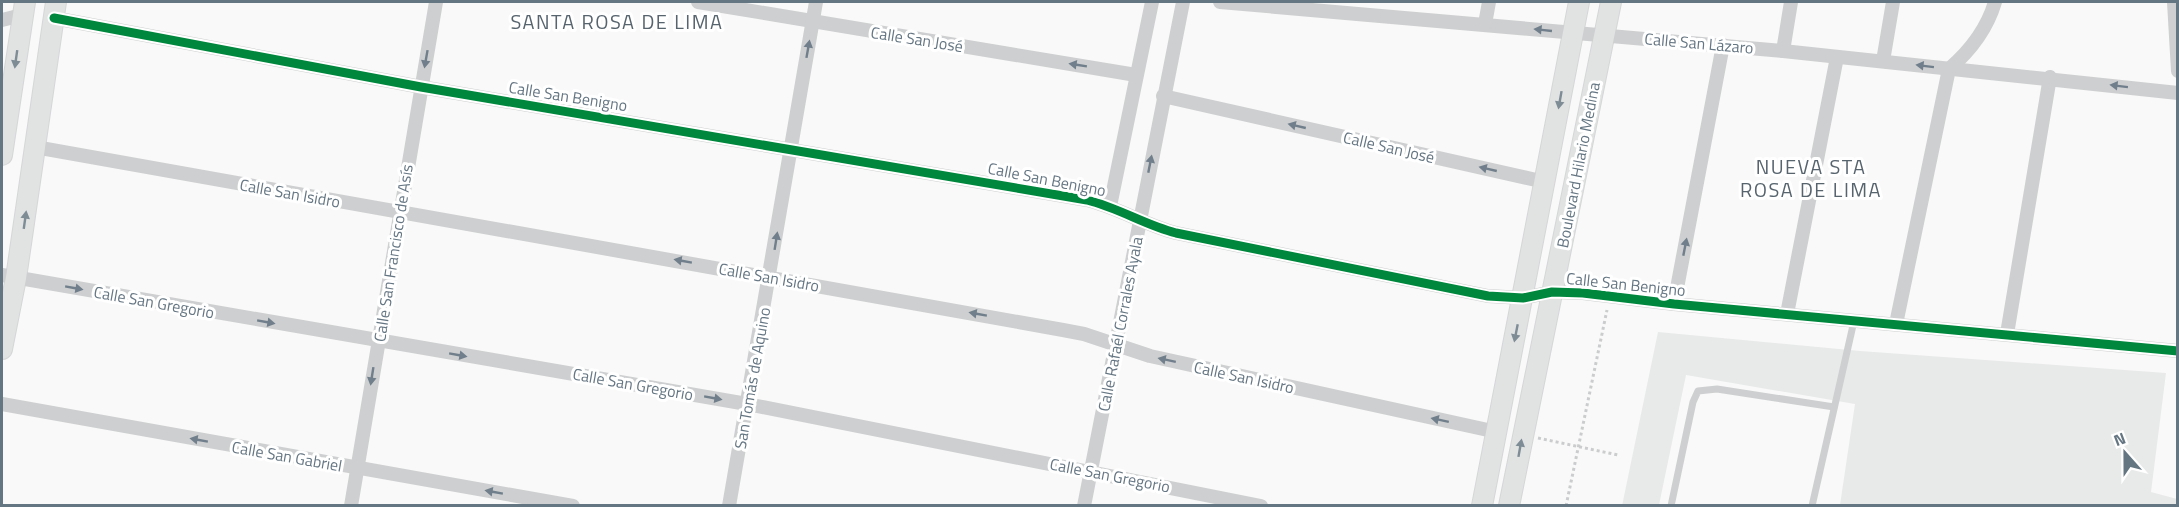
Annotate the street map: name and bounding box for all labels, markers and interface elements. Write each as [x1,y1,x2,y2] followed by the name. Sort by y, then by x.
[510,6,724,37] district label: SANTA ROSA DE LIMA
[869,20,965,58] street label: Calle San José
[1534,25,1553,35] one-way arrow
[1644,26,1754,60] street label: Calle San Lázaro
[804,39,813,58] one-way arrow
[11,50,20,69] one-way arrow
[421,50,430,69] one-way arrow
[1069,61,1088,70] one-way arrow
[1916,61,1935,71] one-way arrow
[507,75,629,117] street label: Calle San Benigno
[1550,80,1606,250] street label: Boulevard Hilario Medina
[2110,81,2129,90] one-way arrow
[1555,91,1564,110] one-way arrow
[1288,121,1307,131] one-way arrow
[1341,125,1437,169] street label: Calle San José
[1740,151,1882,205] district label: NUEVA STA ROSA DE LIMA
[1146,154,1155,173] one-way arrow
[986,156,1108,202] street label: Calle San Benigno
[367,162,419,344] street label: Calle San Francisco de Asís
[1478,164,1497,173] one-way arrow
[238,172,342,214] street label: Calle San Isidro
[20,211,29,230] one-way arrow
[772,231,781,250] one-way arrow
[1091,235,1149,413] street label: Calle Rafaél Corrales Ayala
[1680,237,1689,256] one-way arrow
[717,256,821,298] street label: Calle San Isidro
[673,257,692,266] one-way arrow
[1565,266,1687,302] street label: Calle San Benigno
[92,280,216,324] street label: Calle San Gregorio
[65,284,84,293] one-way arrow
[728,305,776,451] street label: San Tomás de Aquino
[968,310,987,319] one-way arrow
[257,317,276,326] one-way arrow
[1511,324,1520,343] one-way arrow
[449,351,468,360] one-way arrow
[1157,355,1176,364] one-way arrow
[1192,355,1296,399] street label: Calle San Isidro
[571,362,695,406] street label: Calle San Gregorio
[368,366,377,385] one-way arrow
[703,394,722,403] one-way arrow
[1430,415,1449,424] one-way arrow
[2095,423,2155,483] north arrow
[2110,426,2129,452] text: N
[230,434,344,478] street label: Calle San Gabriel
[189,435,208,444] one-way arrow
[1515,438,1524,457] one-way arrow
[1048,452,1172,498] street label: Calle San Gregorio
[485,487,504,496] one-way arrow

